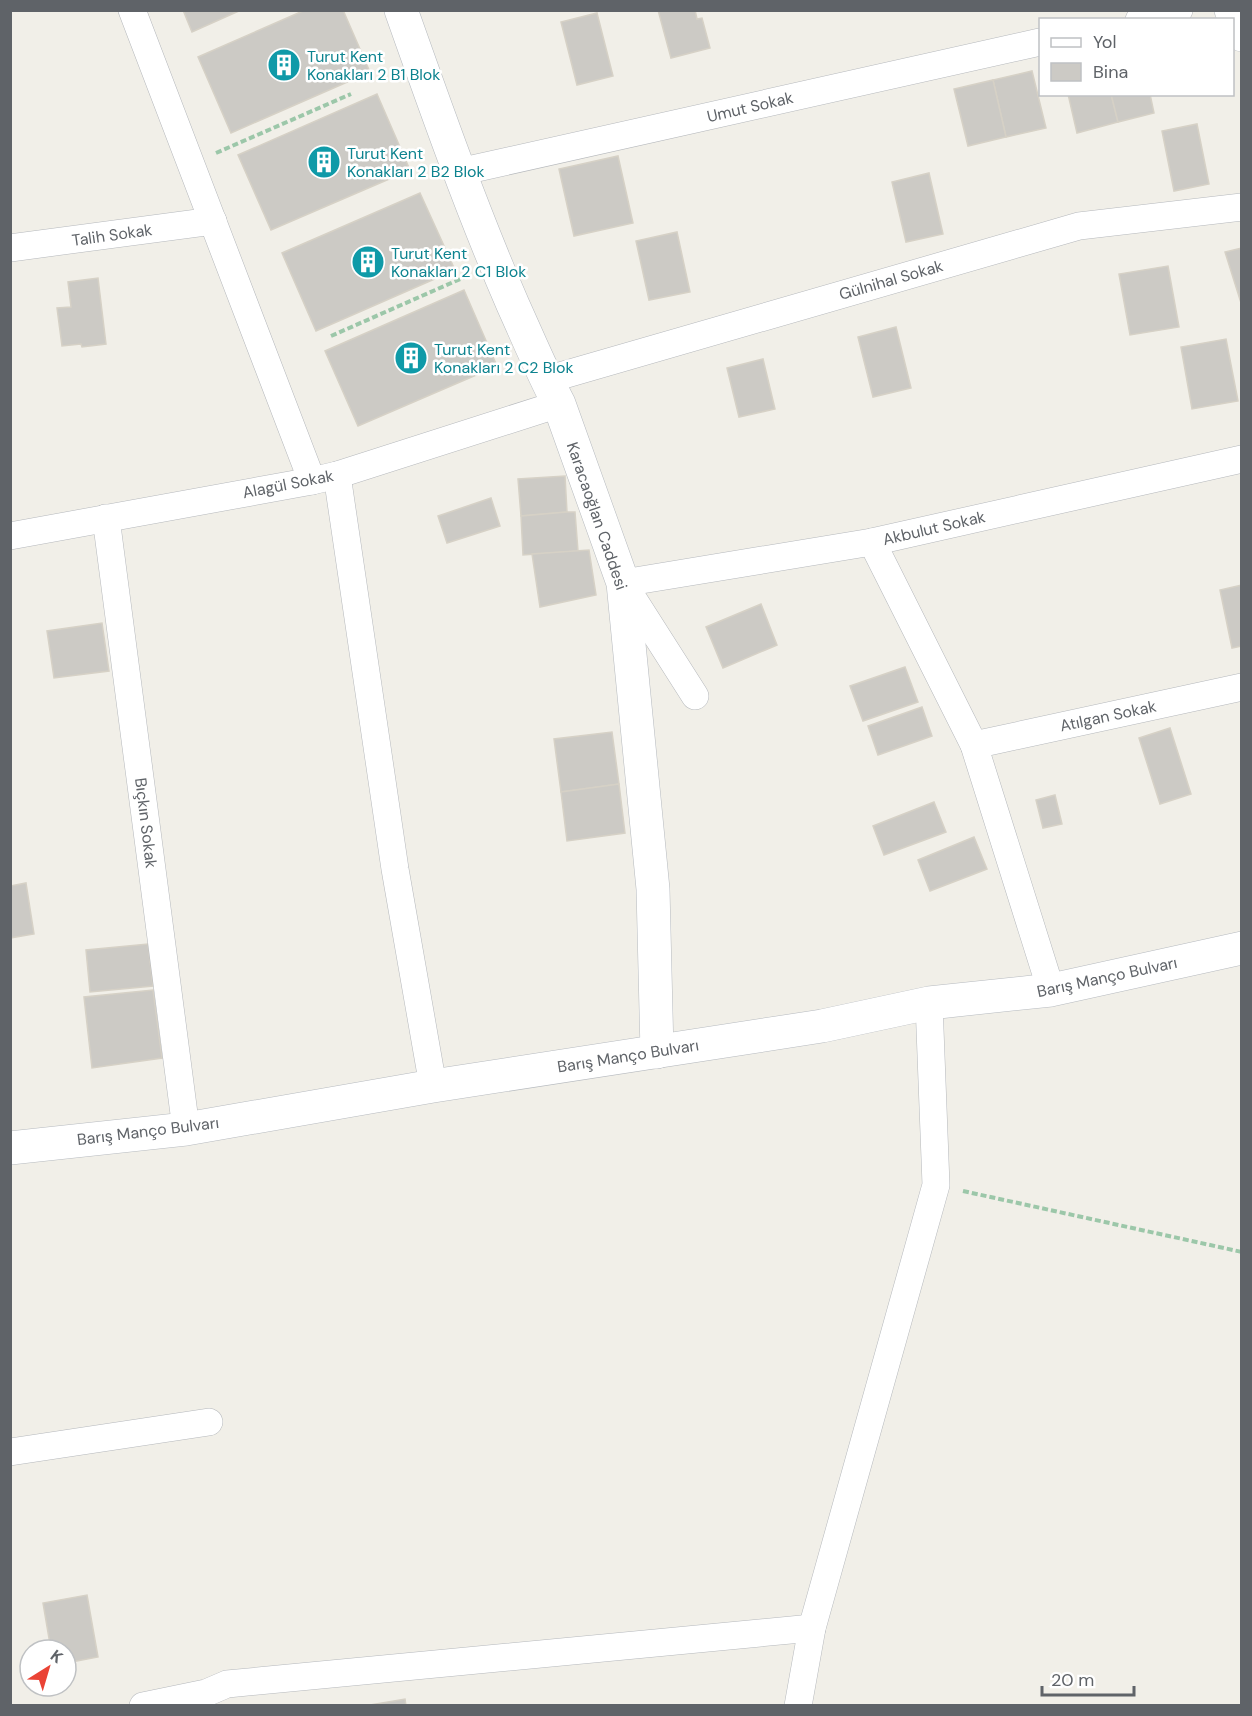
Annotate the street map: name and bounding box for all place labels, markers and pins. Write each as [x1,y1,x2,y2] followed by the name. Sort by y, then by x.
[307,46,440,85] place label: Turut Kent Konakları 2 B1 Blok
[266,47,302,83] building icon: Turut Kent Konakları 2 B1 Blok
[347,143,485,182] place label: Turut Kent Konakları 2 B2 Blok
[306,144,342,180] building icon: Turut Kent Konakları 2 B2 Blok
[391,243,526,282] place label: Turut Kent Konakları 2 C1 Blok
[350,244,386,280] building icon: Turut Kent Konakları 2 C1 Blok
[434,339,573,378] place label: Turut Kent Konakları 2 C2 Blok
[393,340,429,376] building icon: Turut Kent Konakları 2 C2 Blok

